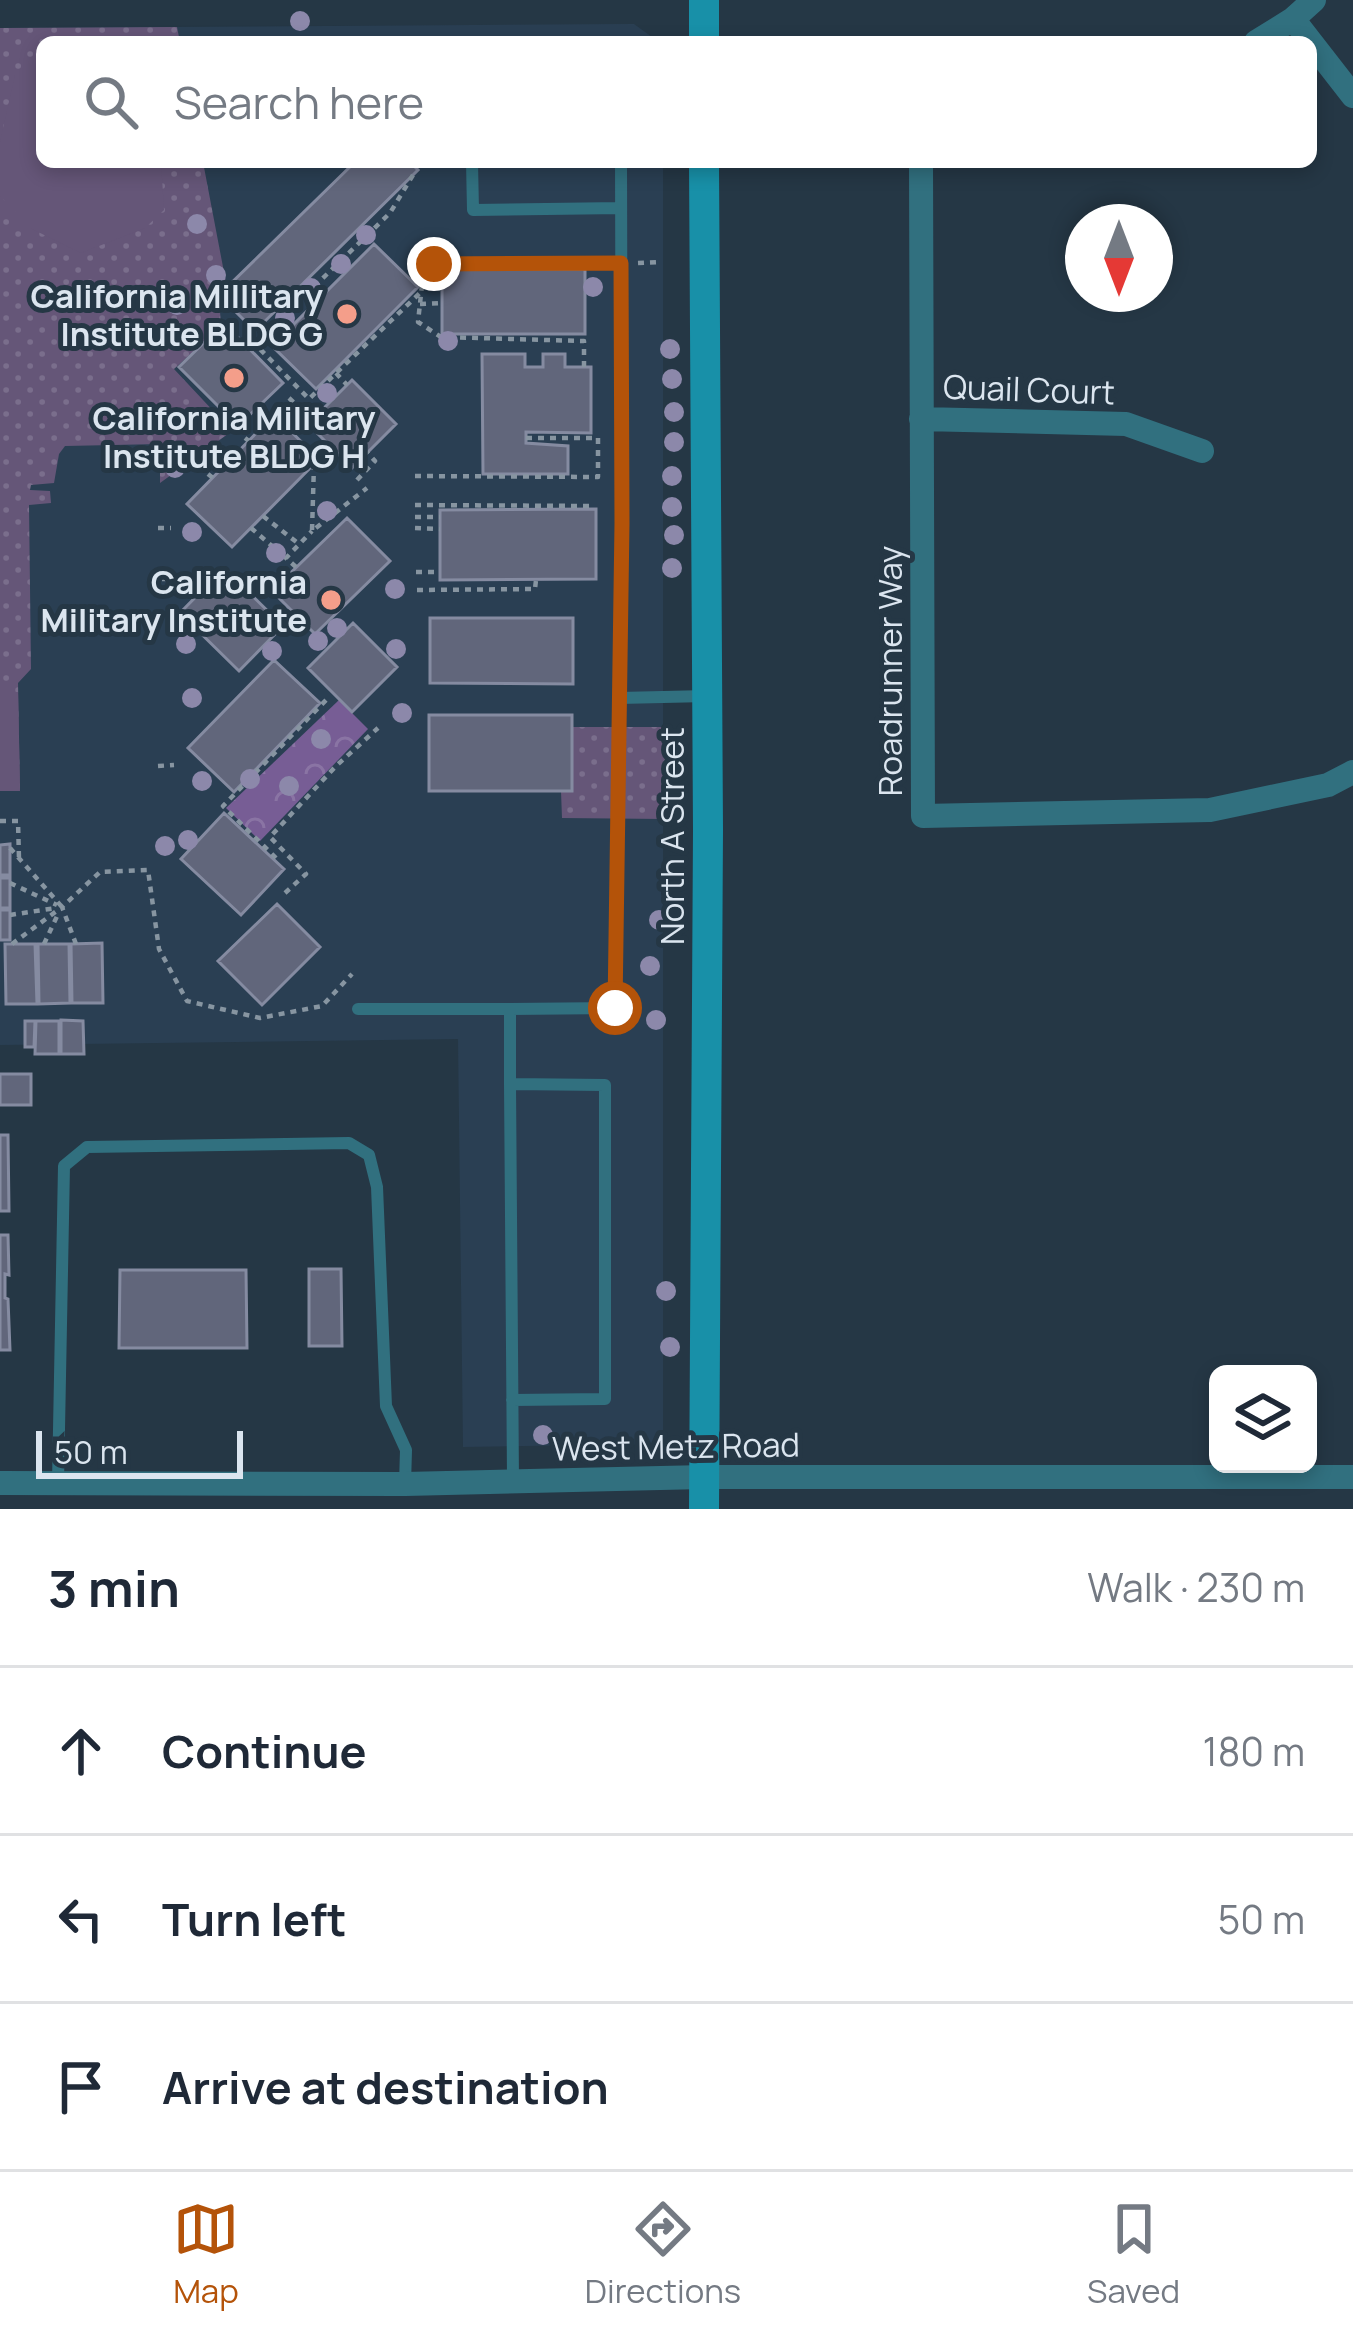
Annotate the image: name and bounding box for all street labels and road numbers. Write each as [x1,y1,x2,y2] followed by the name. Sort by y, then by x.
[942,364,1116,414] street label: Quail Court
[867,546,912,796] street label: Roadrunner Way
[649,727,694,945] street label: North A Street
[552,1421,800,1471] street label: West Metz Road

